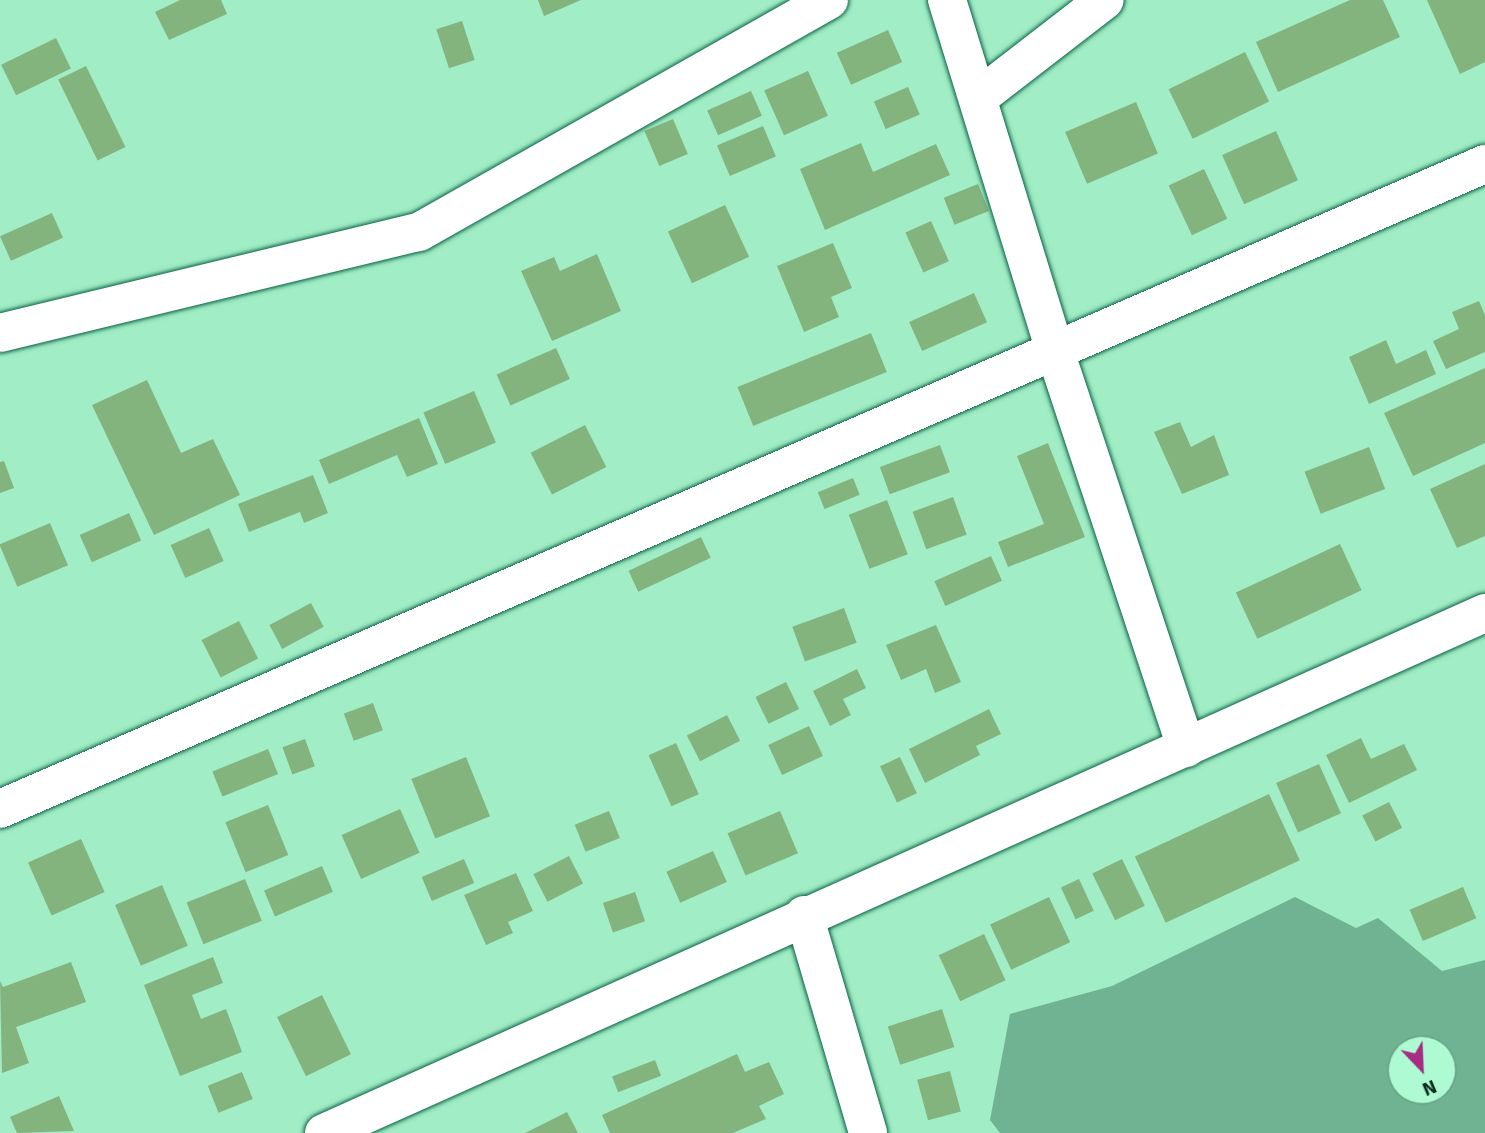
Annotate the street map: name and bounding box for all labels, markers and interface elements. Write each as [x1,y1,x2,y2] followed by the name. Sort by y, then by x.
[1387,1035,1457,1105] north arrow
[1419,1074,1440,1101] text: N

